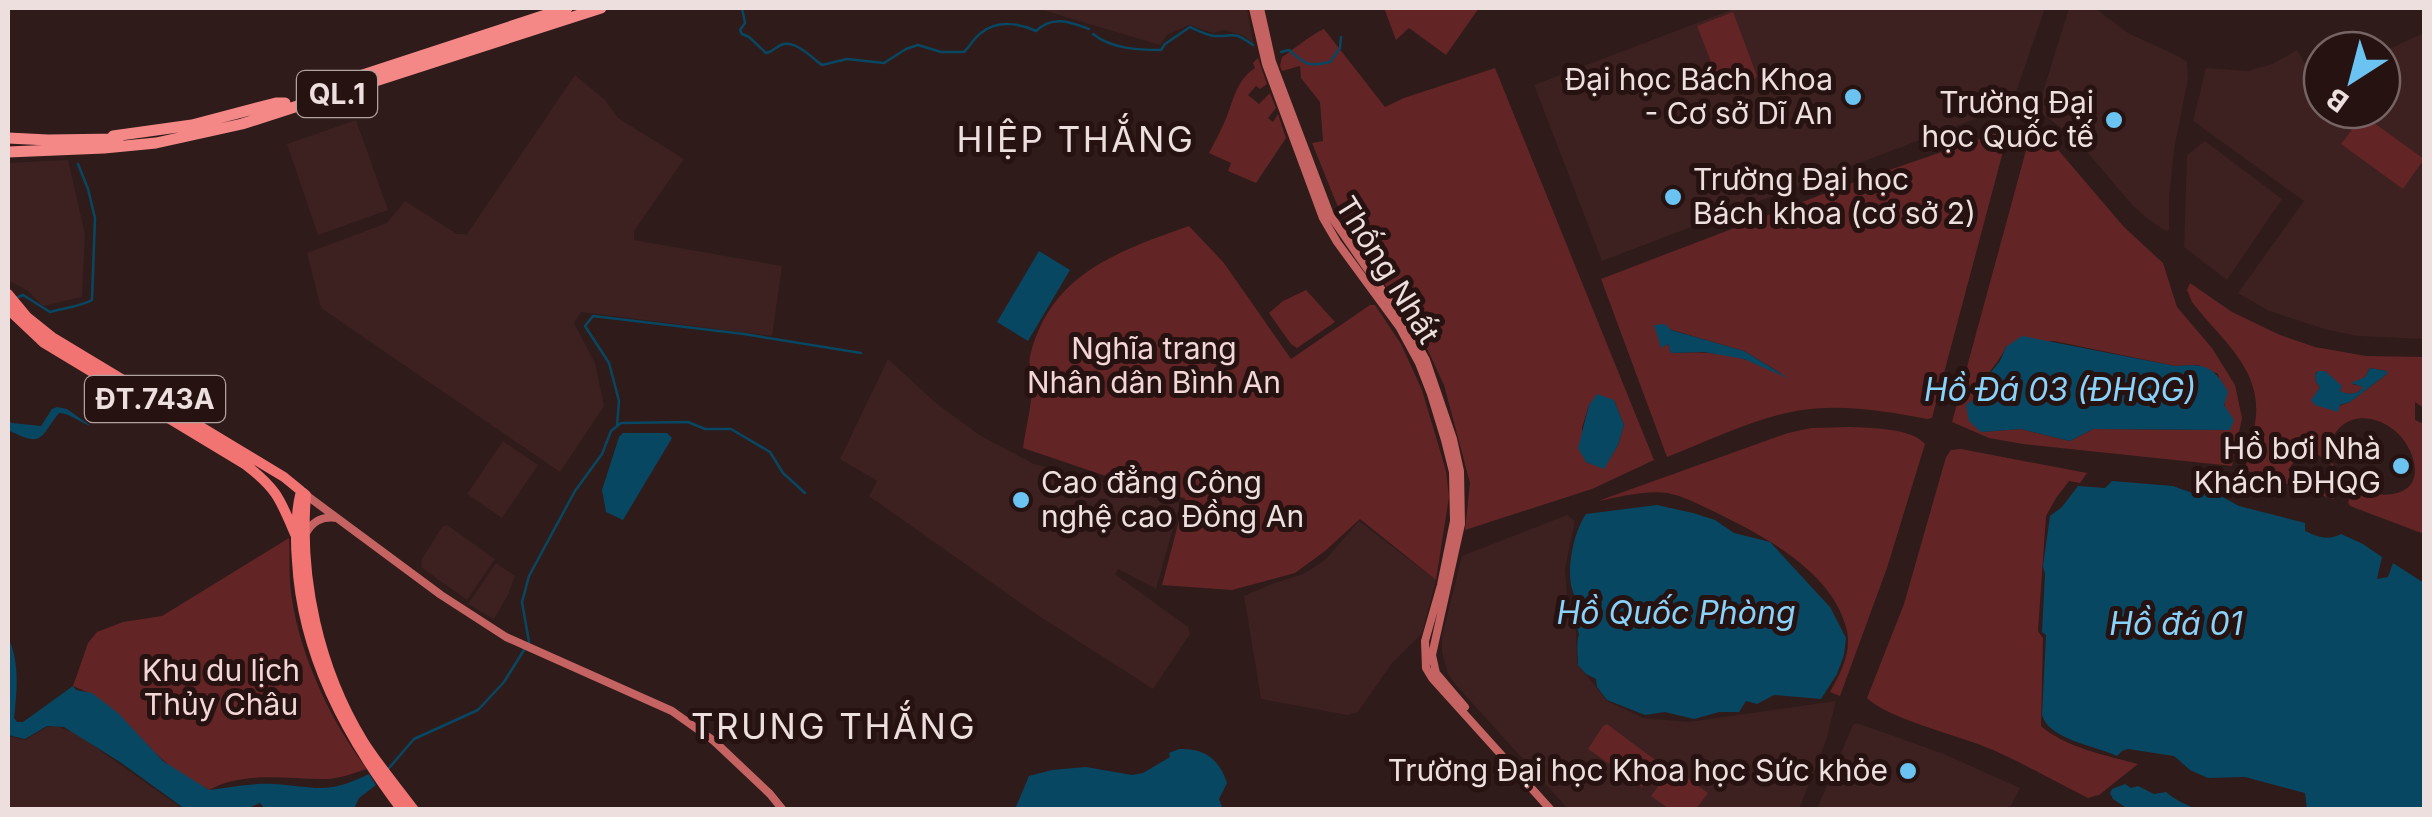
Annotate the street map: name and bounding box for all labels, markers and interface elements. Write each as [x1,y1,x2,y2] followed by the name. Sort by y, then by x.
[2302,30,2402,130] north arrow
[1565,61,1833,131] place label: Đại học Bách Khoa - Cơ sở Dĩ An
[297,71,377,117] road number: QL.1
[2320,81,2355,119] text: B
[1921,84,2094,154] place label: Trường Đại học Quốc tế
[1842,86,1864,108] marker: Đại học Bách Khoa - Cơ sở Dĩ An
[2103,109,2125,131] marker: Trường Đại học Quốc tế
[957,113,1195,160] district label: HIỆP THẮNG
[1693,161,1976,231] place label: Trường Đại học Bách khoa (cơ sở 2)
[1662,186,1684,208] marker: Trường Đại học Bách khoa (cơ sở 2)
[1328,189,1447,350] street label: Thống Nhất
[1027,330,1281,400] park label: Nghĩa trang Nhân dân Bình An
[1924,370,2196,409] water label: Hồ Đá 03 (ĐHQG)
[85,376,225,422] road number: ĐT.743A
[2194,430,2381,500] place label: Hồ bơi Nhà Khách ĐHQG
[2390,455,2412,477] marker: Hồ bơi Nhà Khách ĐHQG
[1041,464,1304,534] place label: Cao đẳng Công nghệ cao Đồng An
[1010,489,1032,511] marker: Cao đẳng Công nghệ cao Đồng An
[1557,593,1796,632] water label: Hồ Quốc Phòng
[2109,604,2243,643] water label: Hồ đá 01
[142,652,300,722] park label: Khu du lịch Thủy Châu
[691,700,977,747] district label: TRUNG THẮNG
[1388,752,1888,788] place label: Trường Đại học Khoa học Sức khỏe
[1897,760,1919,782] marker: Trường Đại học Khoa học Sức khỏe

